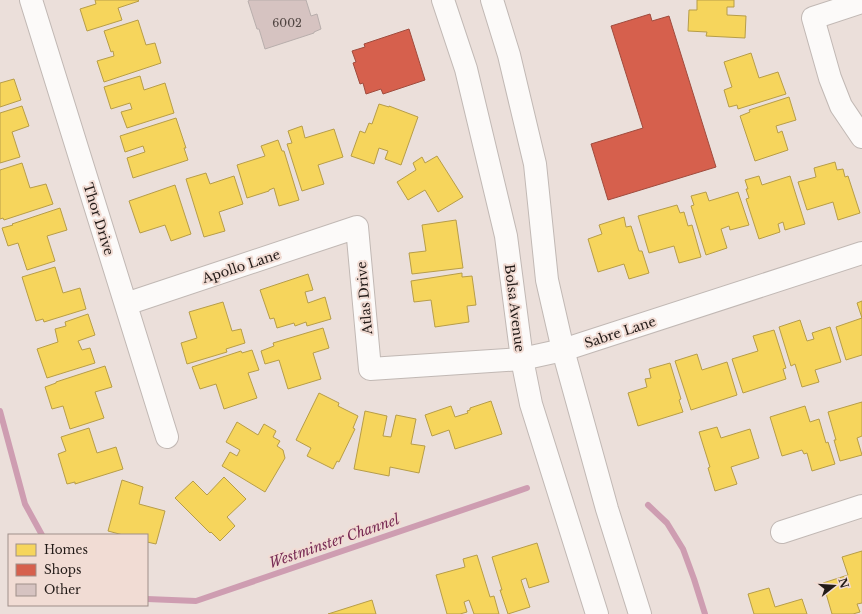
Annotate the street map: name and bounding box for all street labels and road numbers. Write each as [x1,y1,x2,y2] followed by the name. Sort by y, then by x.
[79,181,118,257] street label: Thor Drive
[199,246,282,287] street label: Apollo Lane
[353,261,376,336] street label: Atlas Drive
[501,263,528,353] street label: Bolsa Avenue
[582,313,658,352] street label: Sabre Lane

